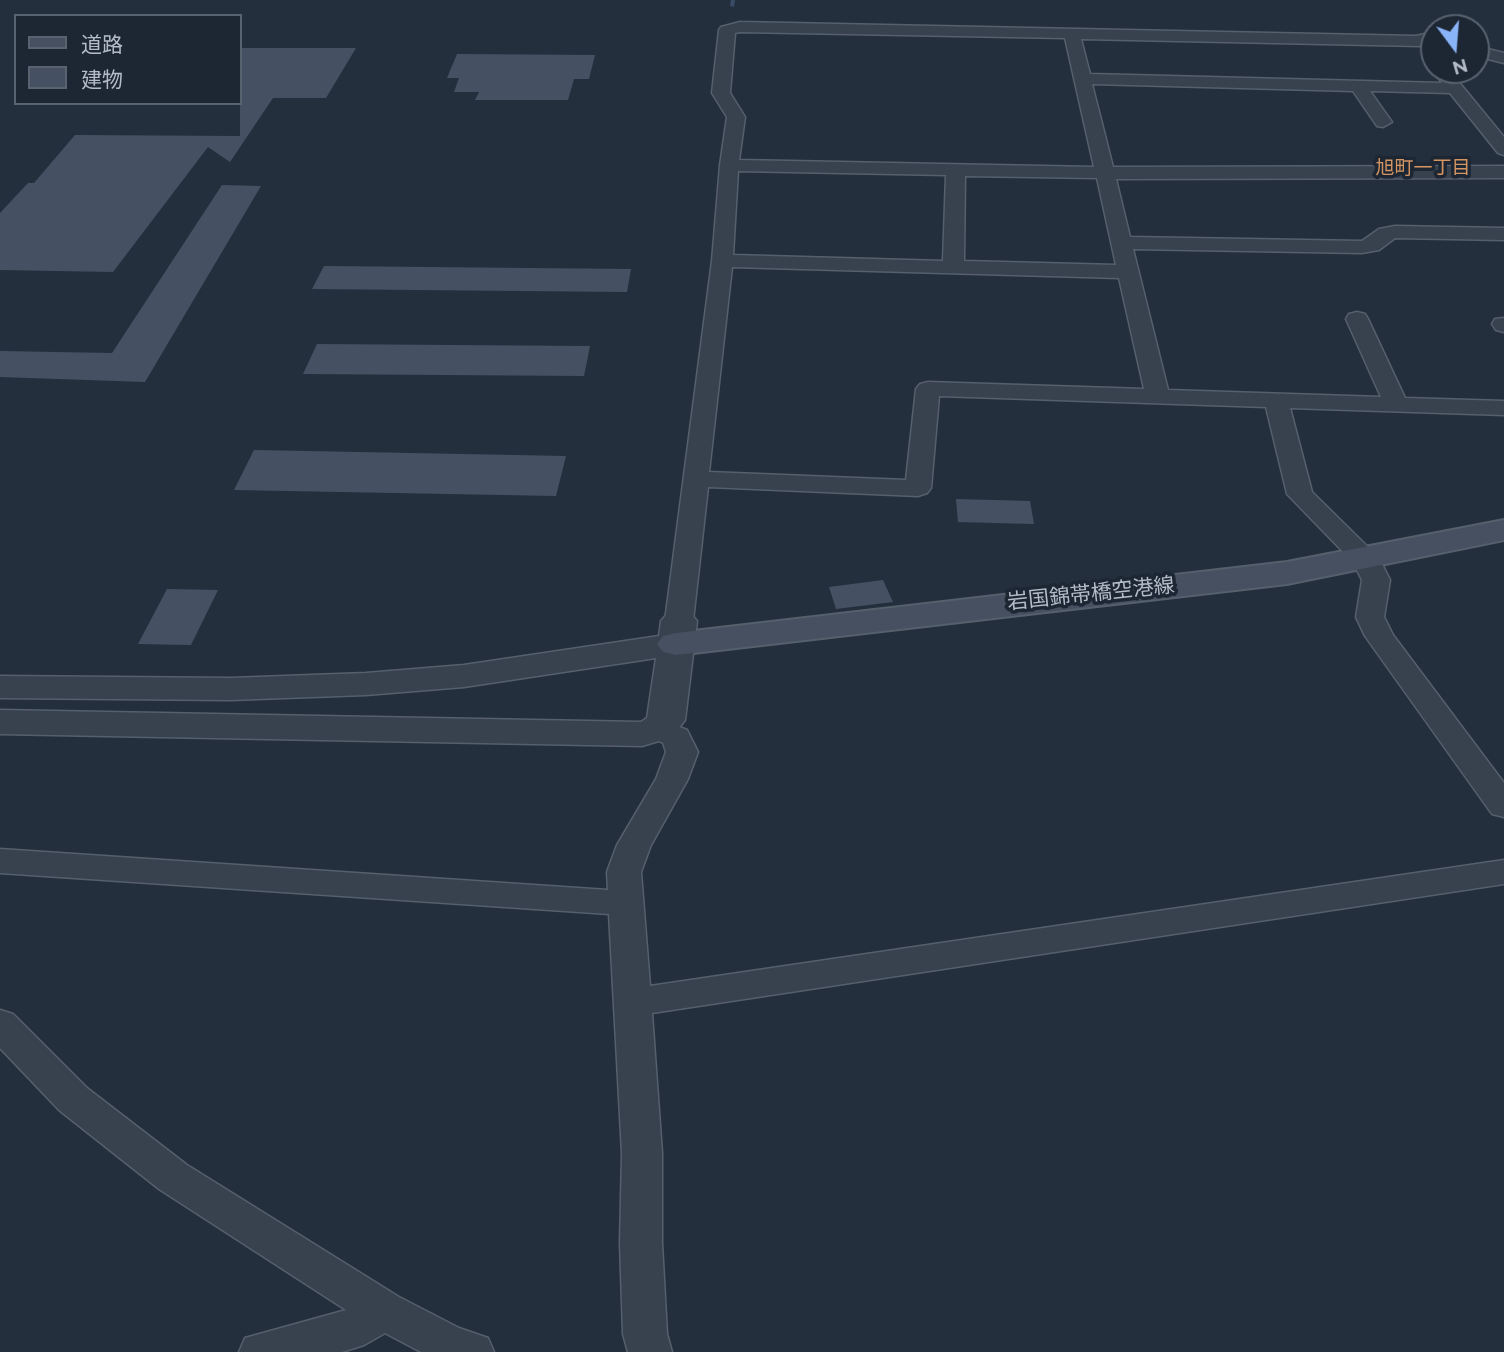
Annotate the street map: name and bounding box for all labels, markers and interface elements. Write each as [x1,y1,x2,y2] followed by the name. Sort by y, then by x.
[14,14,242,105] legend
[1420,14,1490,84] north arrow
[81,32,123,57] text: 道路
[1450,55,1470,80] text: N
[81,67,123,92] text: 建物
[1376,157,1470,179] district label: 旭町一丁目
[1006,573,1176,615] street label: 岩国錦帯橋空港線

